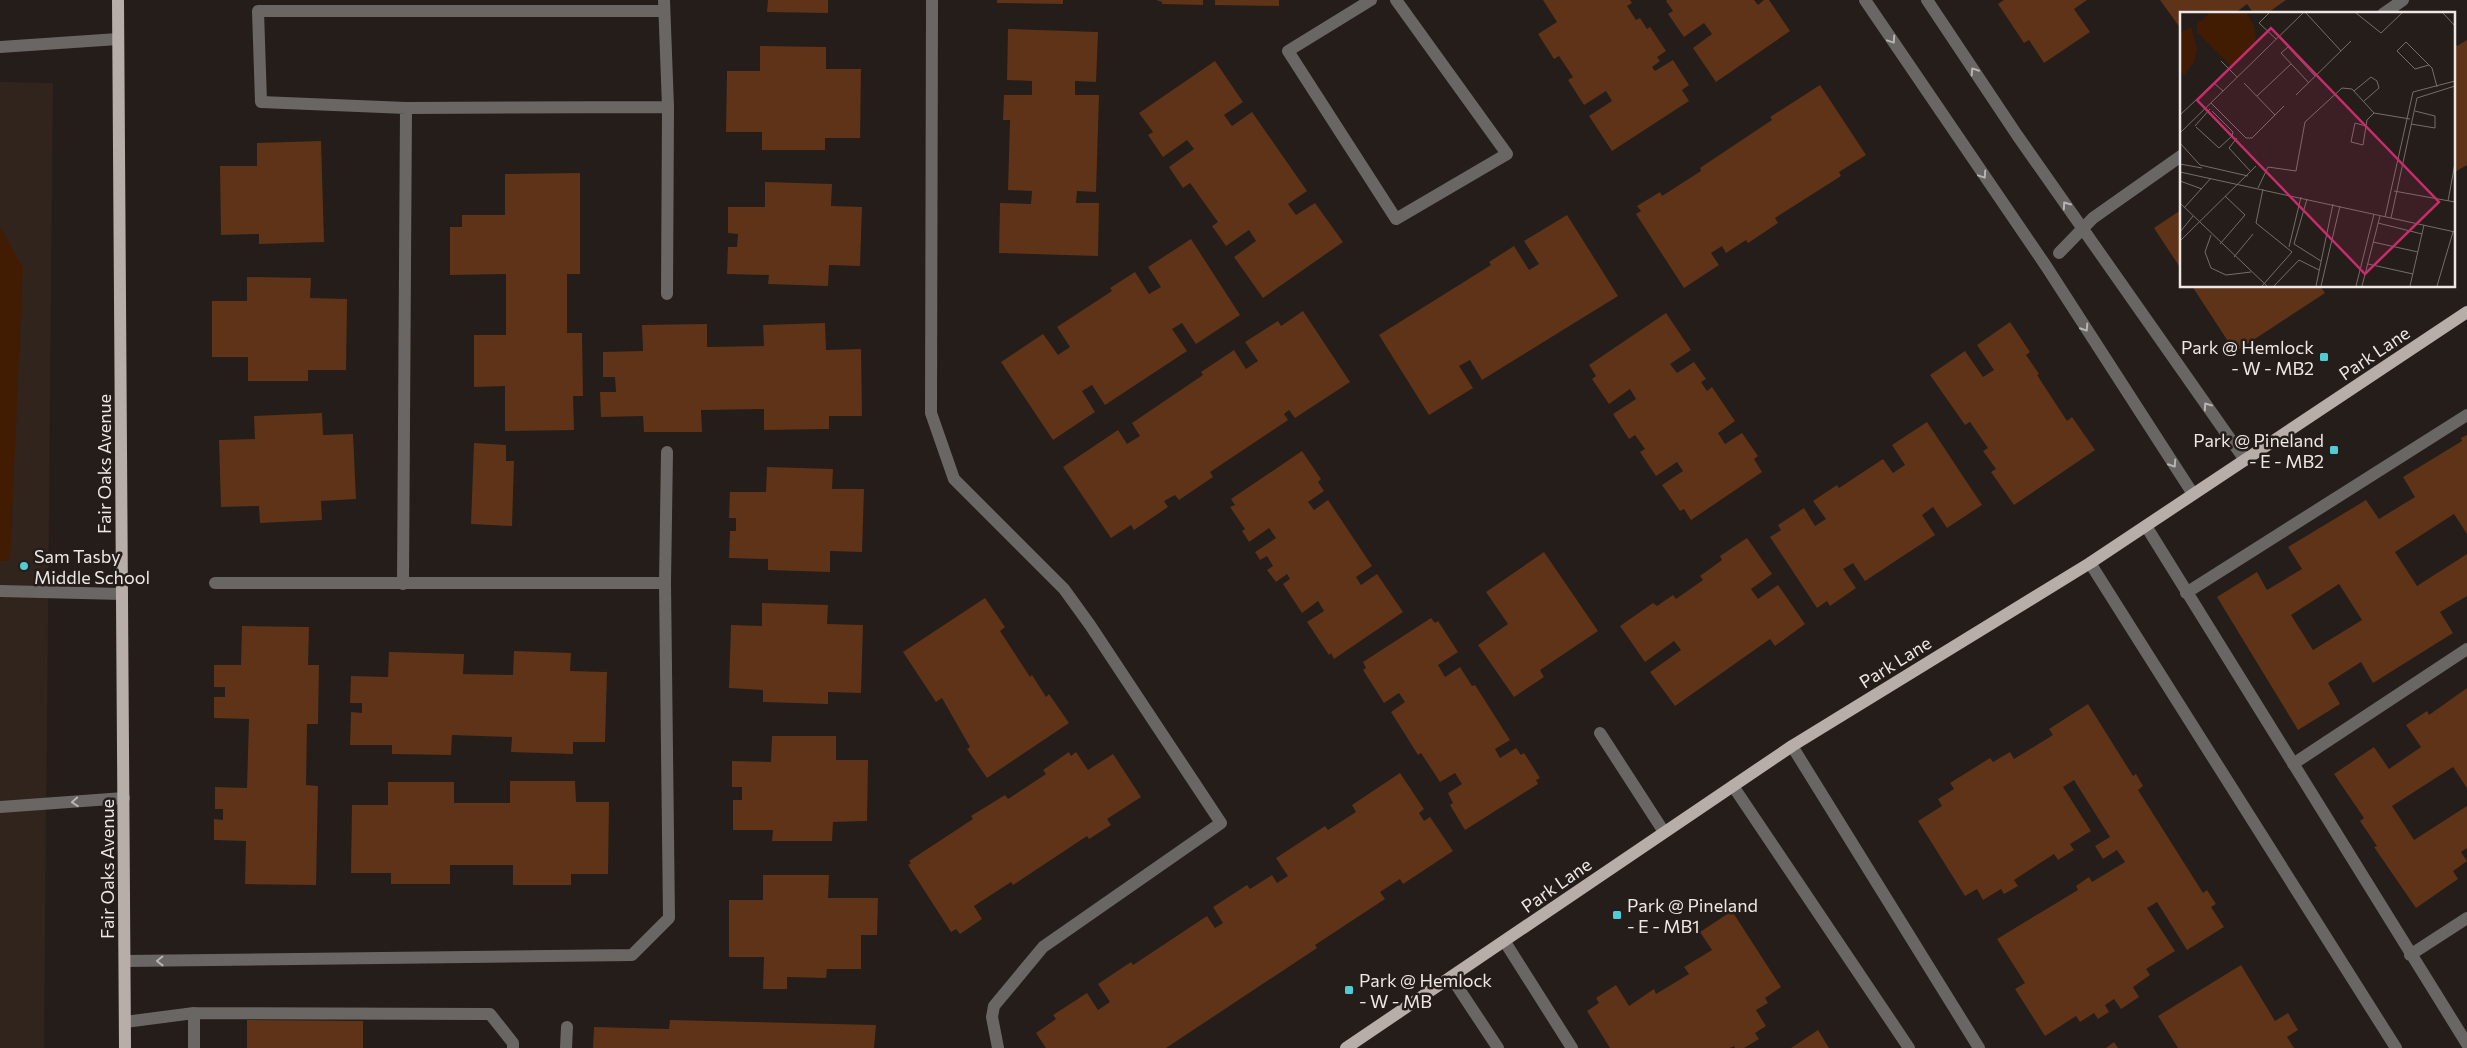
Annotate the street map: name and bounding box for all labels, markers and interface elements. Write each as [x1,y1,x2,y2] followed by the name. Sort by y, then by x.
[2180,12,2454,288] inset map
[1886,35,1895,44] one-way arrow
[1971,67,1980,77] one-way arrow
[1977,169,1986,179] one-way arrow
[2063,201,2072,211] one-way arrow
[2334,321,2414,385] street label: Park Lane
[2079,322,2088,331] one-way arrow
[2181,336,2314,379] place label: Park @ Hemlock - W - MB2
[2318,351,2330,363] marker: Park @ Hemlock - W - MB2
[93,394,115,534] street label: Fair Oaks Avenue
[2204,402,2213,412] one-way arrow
[2193,429,2324,472] place label: Park @ Pineland - E - MB2
[2328,444,2340,456] marker: Park @ Pineland - E - MB2
[2167,459,2177,468] one-way arrow
[34,545,150,588] place label: Sam Tasby Middle School
[18,560,30,572] marker: Sam Tasby Middle School
[1855,631,1935,693] street label: Park Lane
[71,796,79,807] one-way arrow
[96,799,118,939] street label: Fair Oaks Avenue
[1517,853,1595,917] street label: Park Lane
[1627,894,1758,937] place label: Park @ Pineland - E - MB1
[1611,909,1623,921] marker: Park @ Pineland - E - MB1
[155,956,163,967] one-way arrow
[1359,969,1492,1012] place label: Park @ Hemlock - W - MB
[1343,984,1355,996] marker: Park @ Hemlock - W - MB

